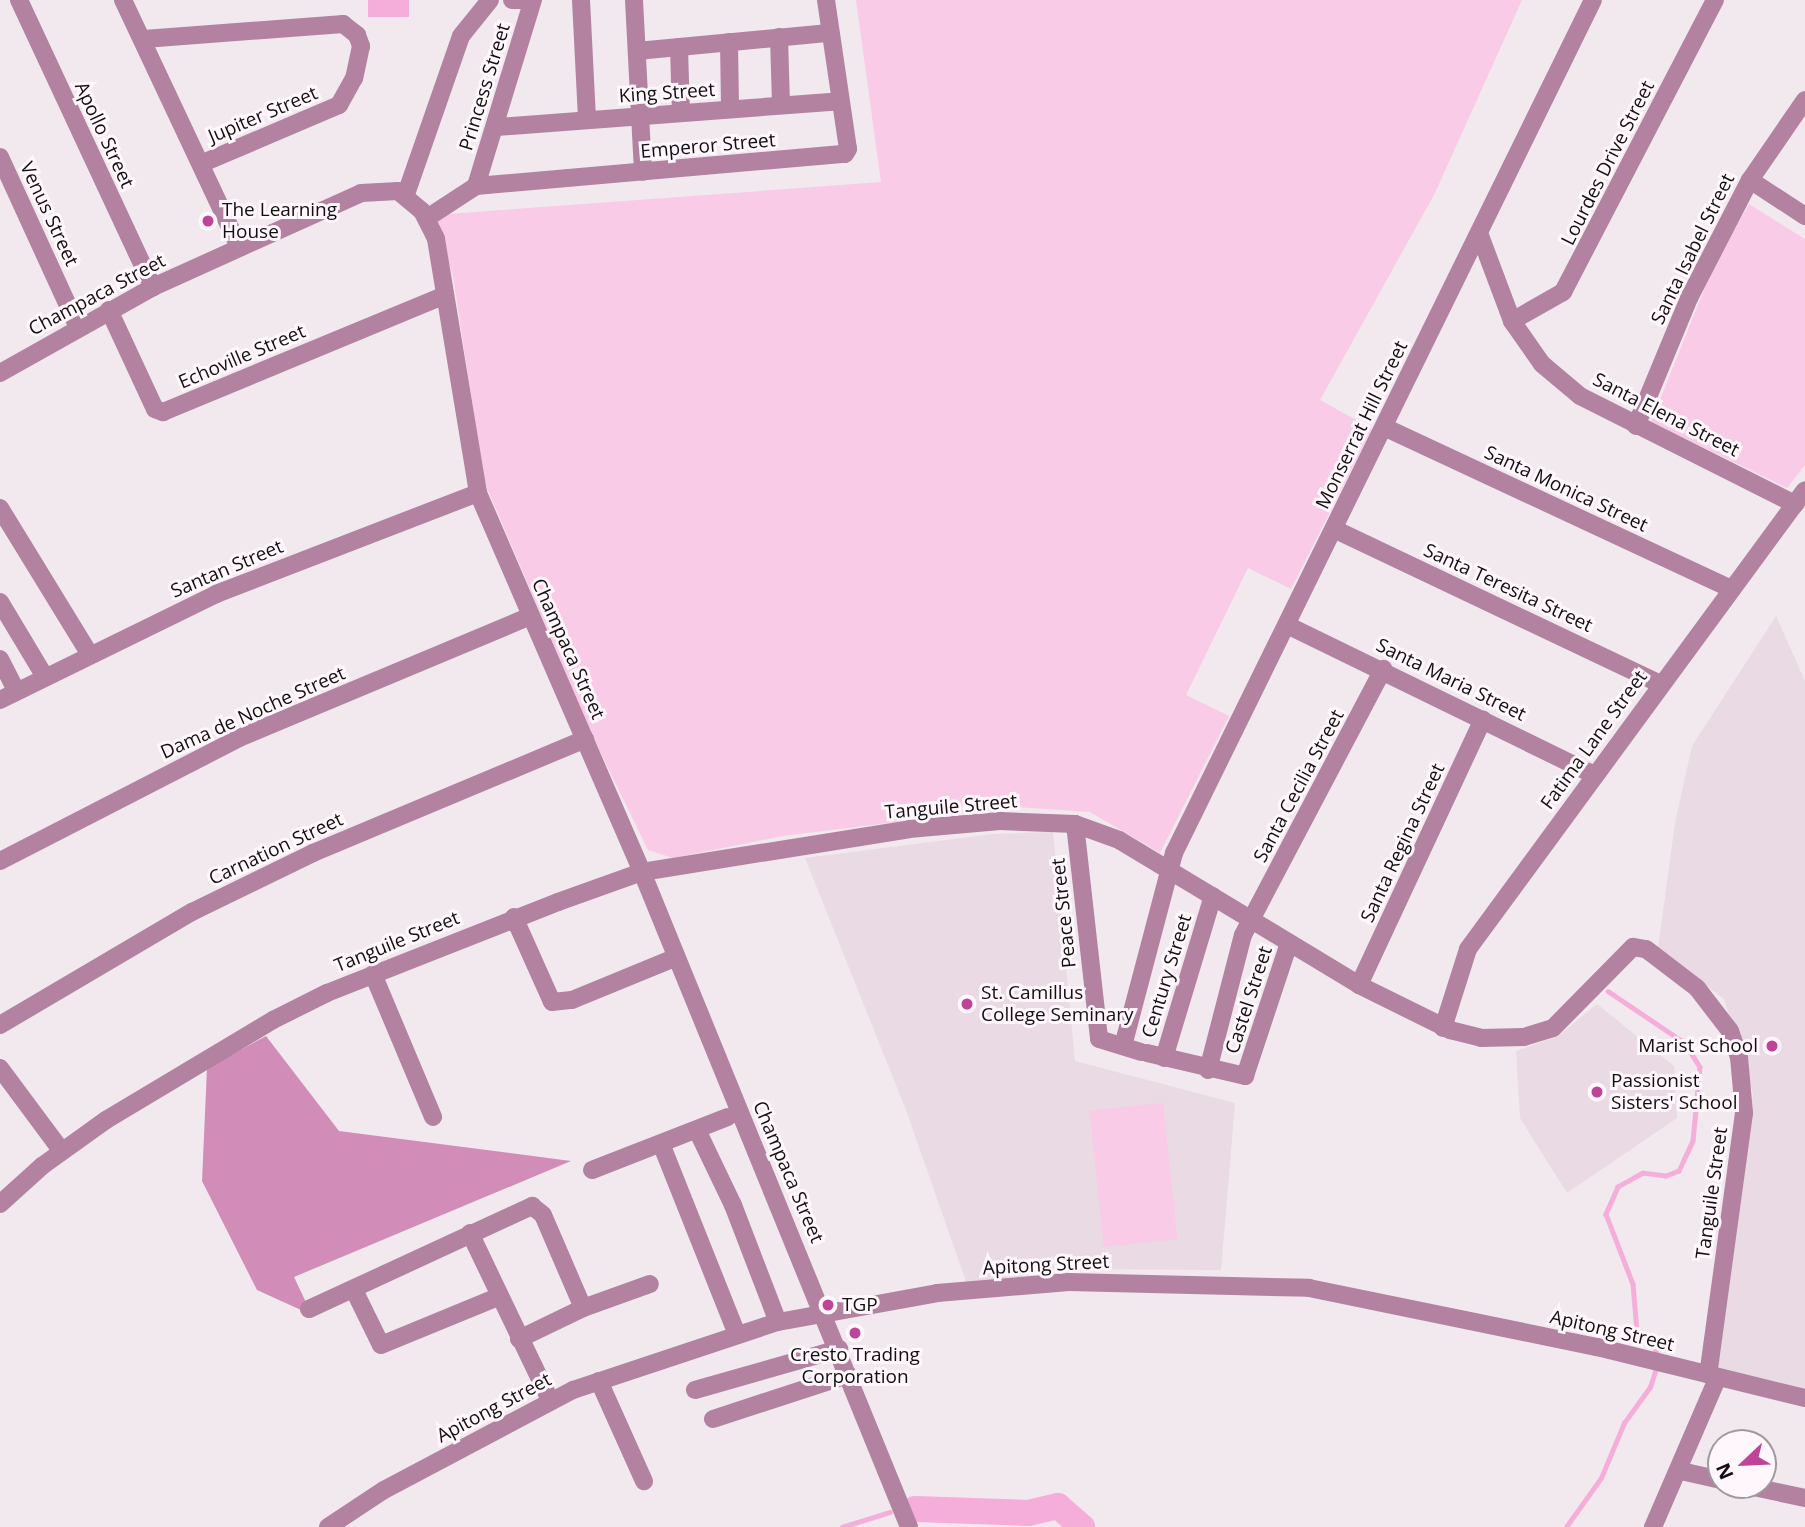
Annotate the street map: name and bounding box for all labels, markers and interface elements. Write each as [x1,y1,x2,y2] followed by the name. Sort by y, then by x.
[455,21,515,153] street label: Princess Street
[1557,77,1659,249] street label: Lourdes Drive Street
[70,78,138,192] street label: Apollo Street
[618,78,716,108] street label: King Street
[205,82,321,148] street label: Jupiter Street
[640,129,776,163] street label: Emperor Street
[15,158,83,270] street label: Venus Street
[1647,170,1739,328] street label: Santa Isabel Street
[222,199,337,243] place label: The Learning House
[200,213,216,229] marker: The Learning House
[25,249,169,341] street label: Champaca Street
[175,320,309,394] street label: Echoville Street
[1311,337,1413,513] street label: Monserrat Hill Street
[1589,368,1743,462] street label: Santa Elena Street
[1481,441,1651,537] street label: Santa Monica Street
[167,535,287,603] street label: Santan Street
[1420,539,1596,637] street label: Santa Teresita Street
[527,575,609,723] street label: Champaca Street
[1372,634,1530,726] street label: Santa Maria Street
[157,662,349,764] street label: Dama de Noche Street
[1536,666,1652,814] street label: Fatima Lane Street
[1249,706,1349,866] street label: Santa Cecilia Street
[1356,760,1450,926] street label: Santa Regina Street
[884,790,1018,824] street label: Tanguile Street
[205,808,347,890] street label: Carnation Street
[1047,857,1081,969] street label: Peace Street
[331,907,463,977] street label: Tanguile Street
[1137,911,1197,1041] street label: Century Street
[1221,943,1277,1057] street label: Castel Street
[981,982,1134,1026] place label: St. Camillus College Seminary
[959,996,975,1012] marker: St. Camillus College Seminary
[1638,1035,1758,1057] place label: Marist School
[1764,1038,1780,1054] marker: Marist School
[1611,1070,1737,1114] place label: Passionist Sisters' School
[1589,1084,1605,1100] marker: Passionist Sisters' School
[748,1098,828,1246] street label: Champaca Street
[1691,1126,1733,1260] street label: Tanguile Street
[982,1250,1110,1280] street label: Apitong Street
[842,1294,878,1316] place label: TGP
[820,1297,836,1313] marker: TGP
[1548,1306,1676,1356] street label: Apitong Street
[847,1325,863,1341] marker: Cresto Trading Corporation
[790,1344,920,1388] place label: Cresto Trading Corporation
[433,1368,555,1448] street label: Apitong Street
[1707,1429,1777,1499] north arrow
[1710,1459,1739,1484] text: N

